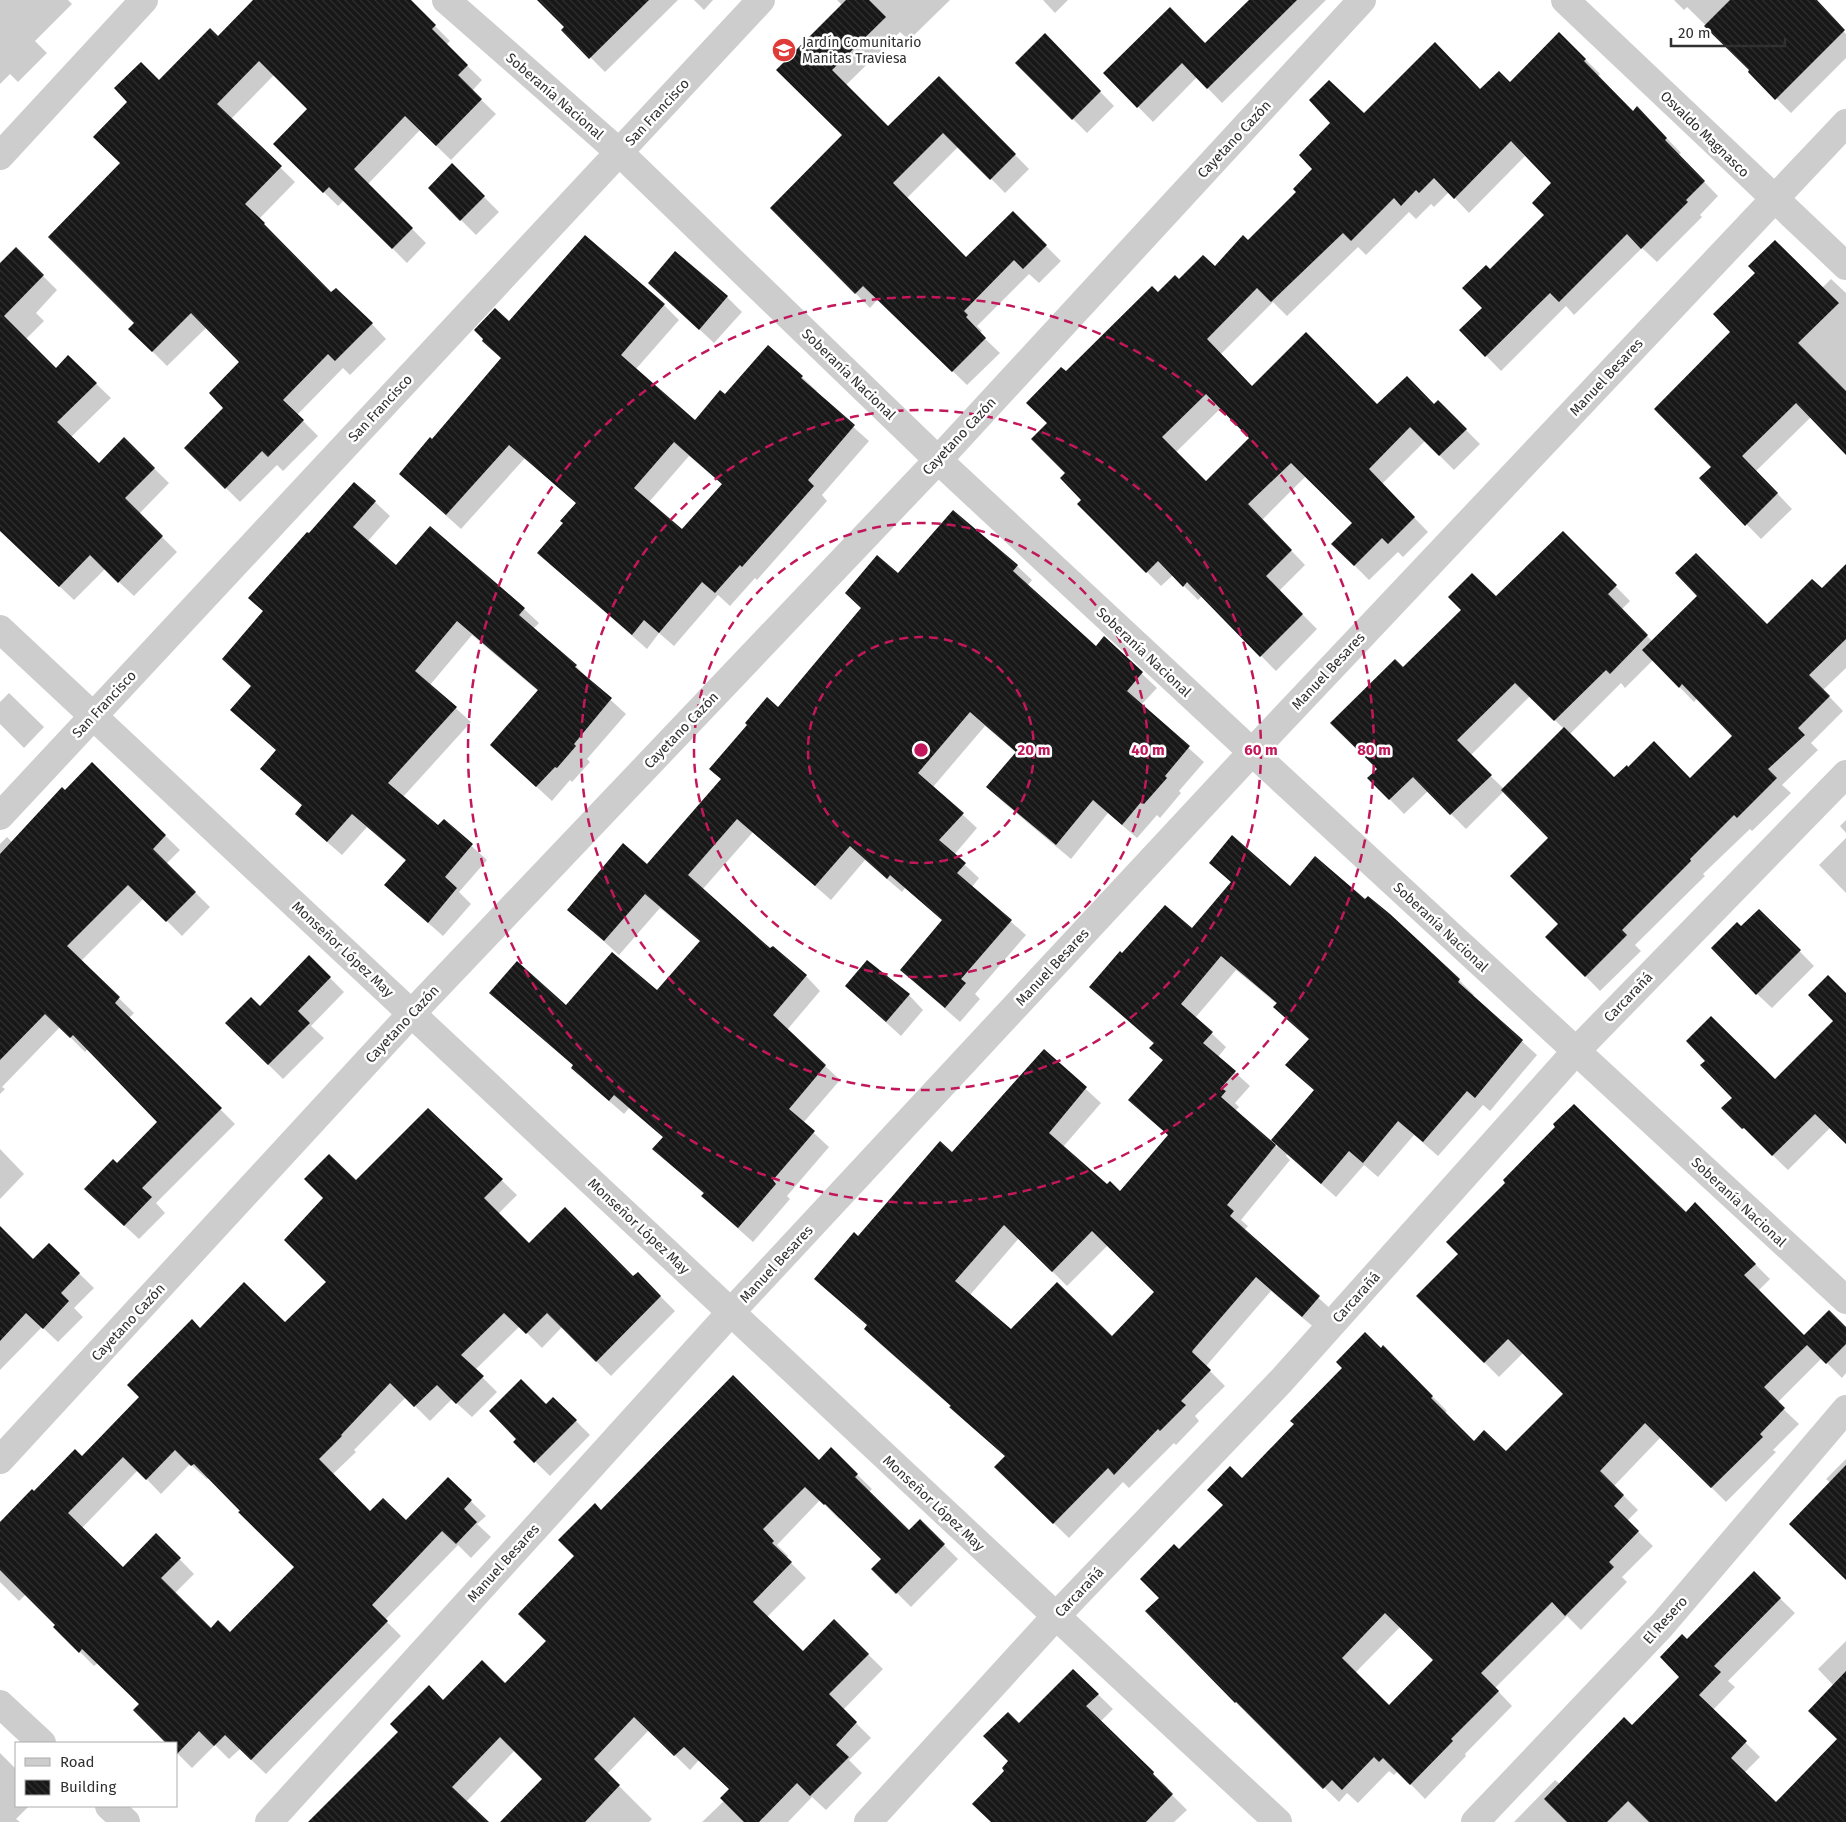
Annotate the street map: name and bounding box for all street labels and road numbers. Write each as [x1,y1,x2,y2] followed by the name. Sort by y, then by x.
[502,49,607,143] street label: Soberanía Nacional
[622,75,693,150] street label: San Francisco
[1657,88,1753,181] street label: Osvaldo Magnasco
[1194,97,1275,182] street label: Cayetano Cazón
[798,325,899,423] street label: Soberanía Nacional
[1566,335,1647,420] street label: Manuel Besares
[345,371,416,446] street label: San Francisco
[919,394,1000,479] street label: Cayetano Cazón
[1093,604,1195,701] street label: Soberanía Nacional
[1288,629,1369,714] street label: Manuel Besares
[69,667,140,742] street label: San Francisco
[641,688,722,772] street label: Cayetano Cazón
[1390,879,1492,976] street label: Soberanía Nacional
[288,898,397,1001] street label: Monseñor López May
[1012,925,1093,1010] street label: Manuel Besares
[1600,969,1656,1026] street label: Carcarañá
[362,982,443,1067] street label: Cayetano Cazón
[1688,1154,1790,1251] street label: Soberanía Nacional
[584,1175,693,1278] street label: Monseñor López May
[736,1222,817,1307] street label: Manuel Besares
[1329,1268,1384,1326] street label: Carcarañá
[88,1280,169,1365] street label: Cayetano Cazón
[879,1452,988,1555] street label: Monseñor López May
[464,1520,543,1606] street label: Manuel Besares
[1051,1564,1107,1621] street label: Carcarañá
[1640,1593,1691,1648] street label: El Resero

